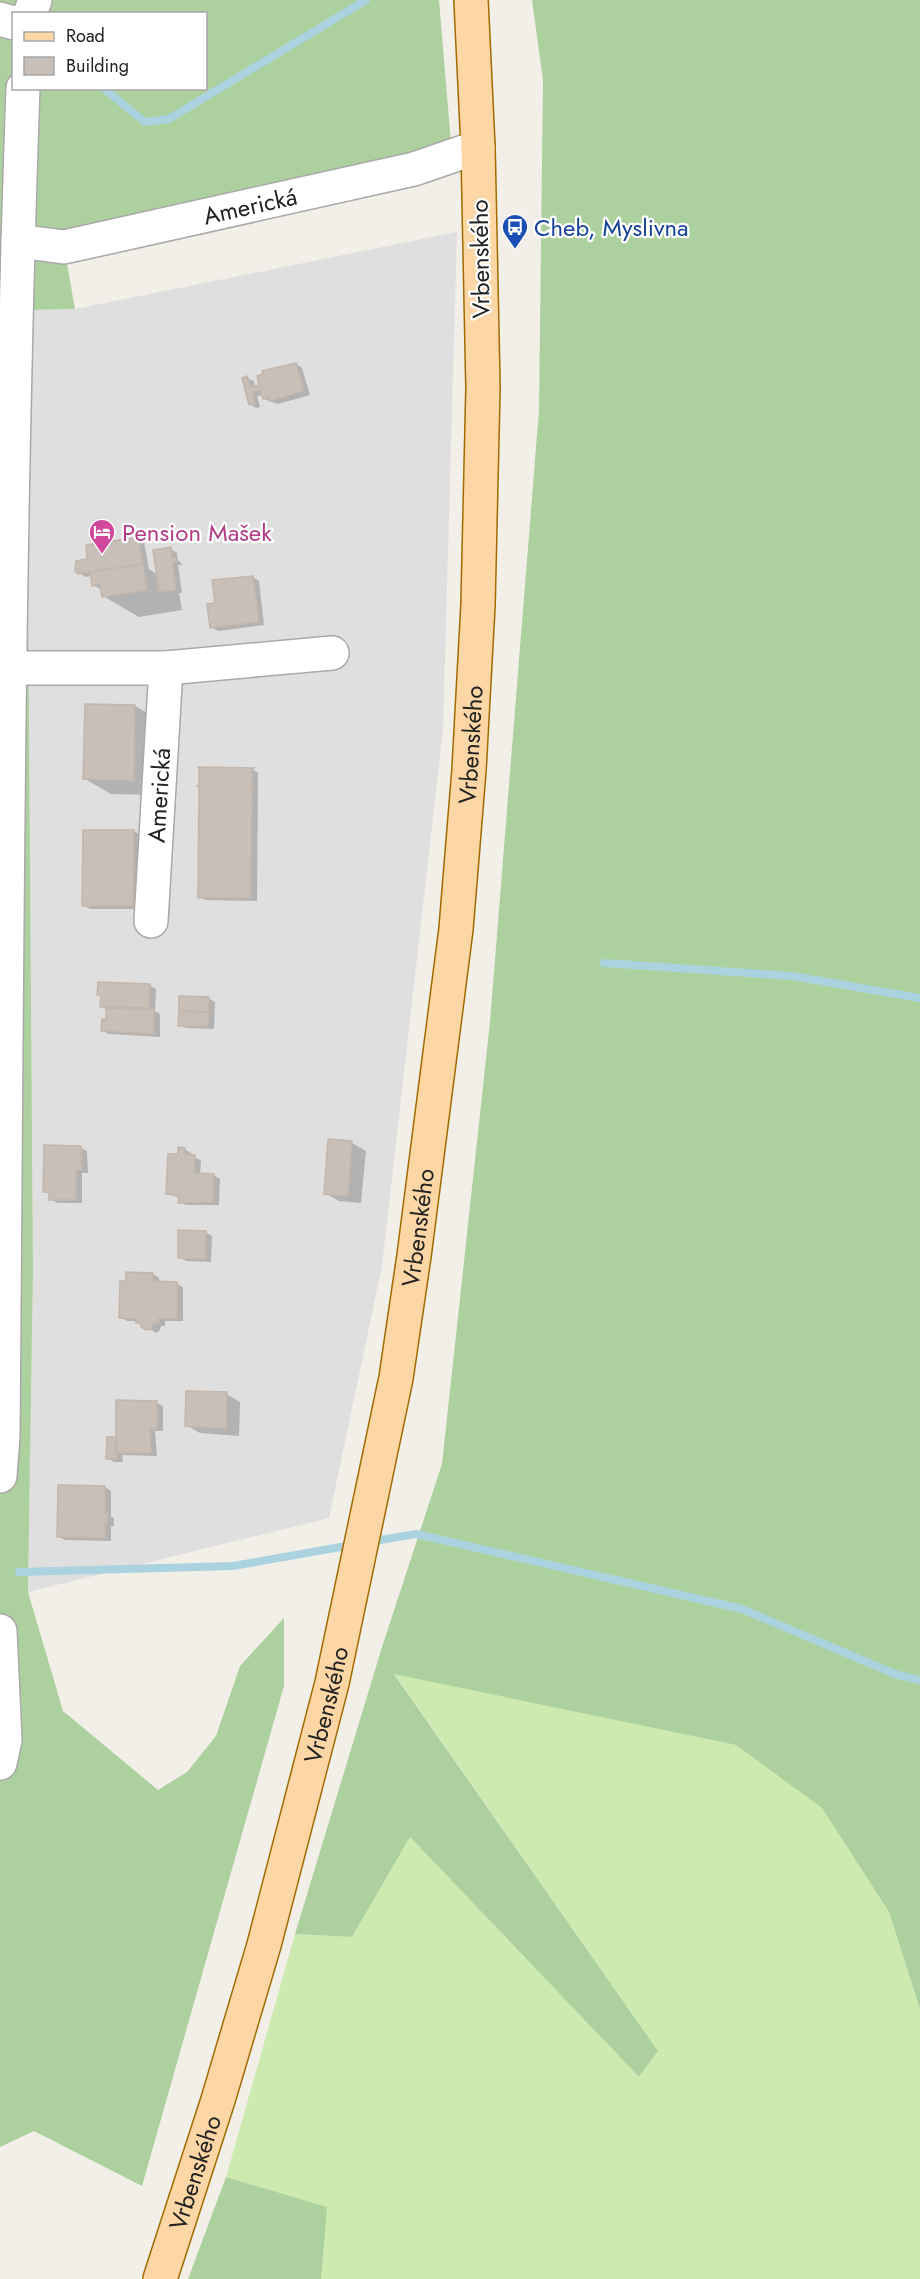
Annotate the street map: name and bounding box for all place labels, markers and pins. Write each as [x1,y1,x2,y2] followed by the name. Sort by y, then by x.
[534,210,689,245] place label: Cheb, Myslivna
[500,212,530,250] bus stop icon: Cheb, Myslivna
[122,515,272,550] place label: Pension Mašek
[87,517,117,555] hotel icon: Pension Mašek

